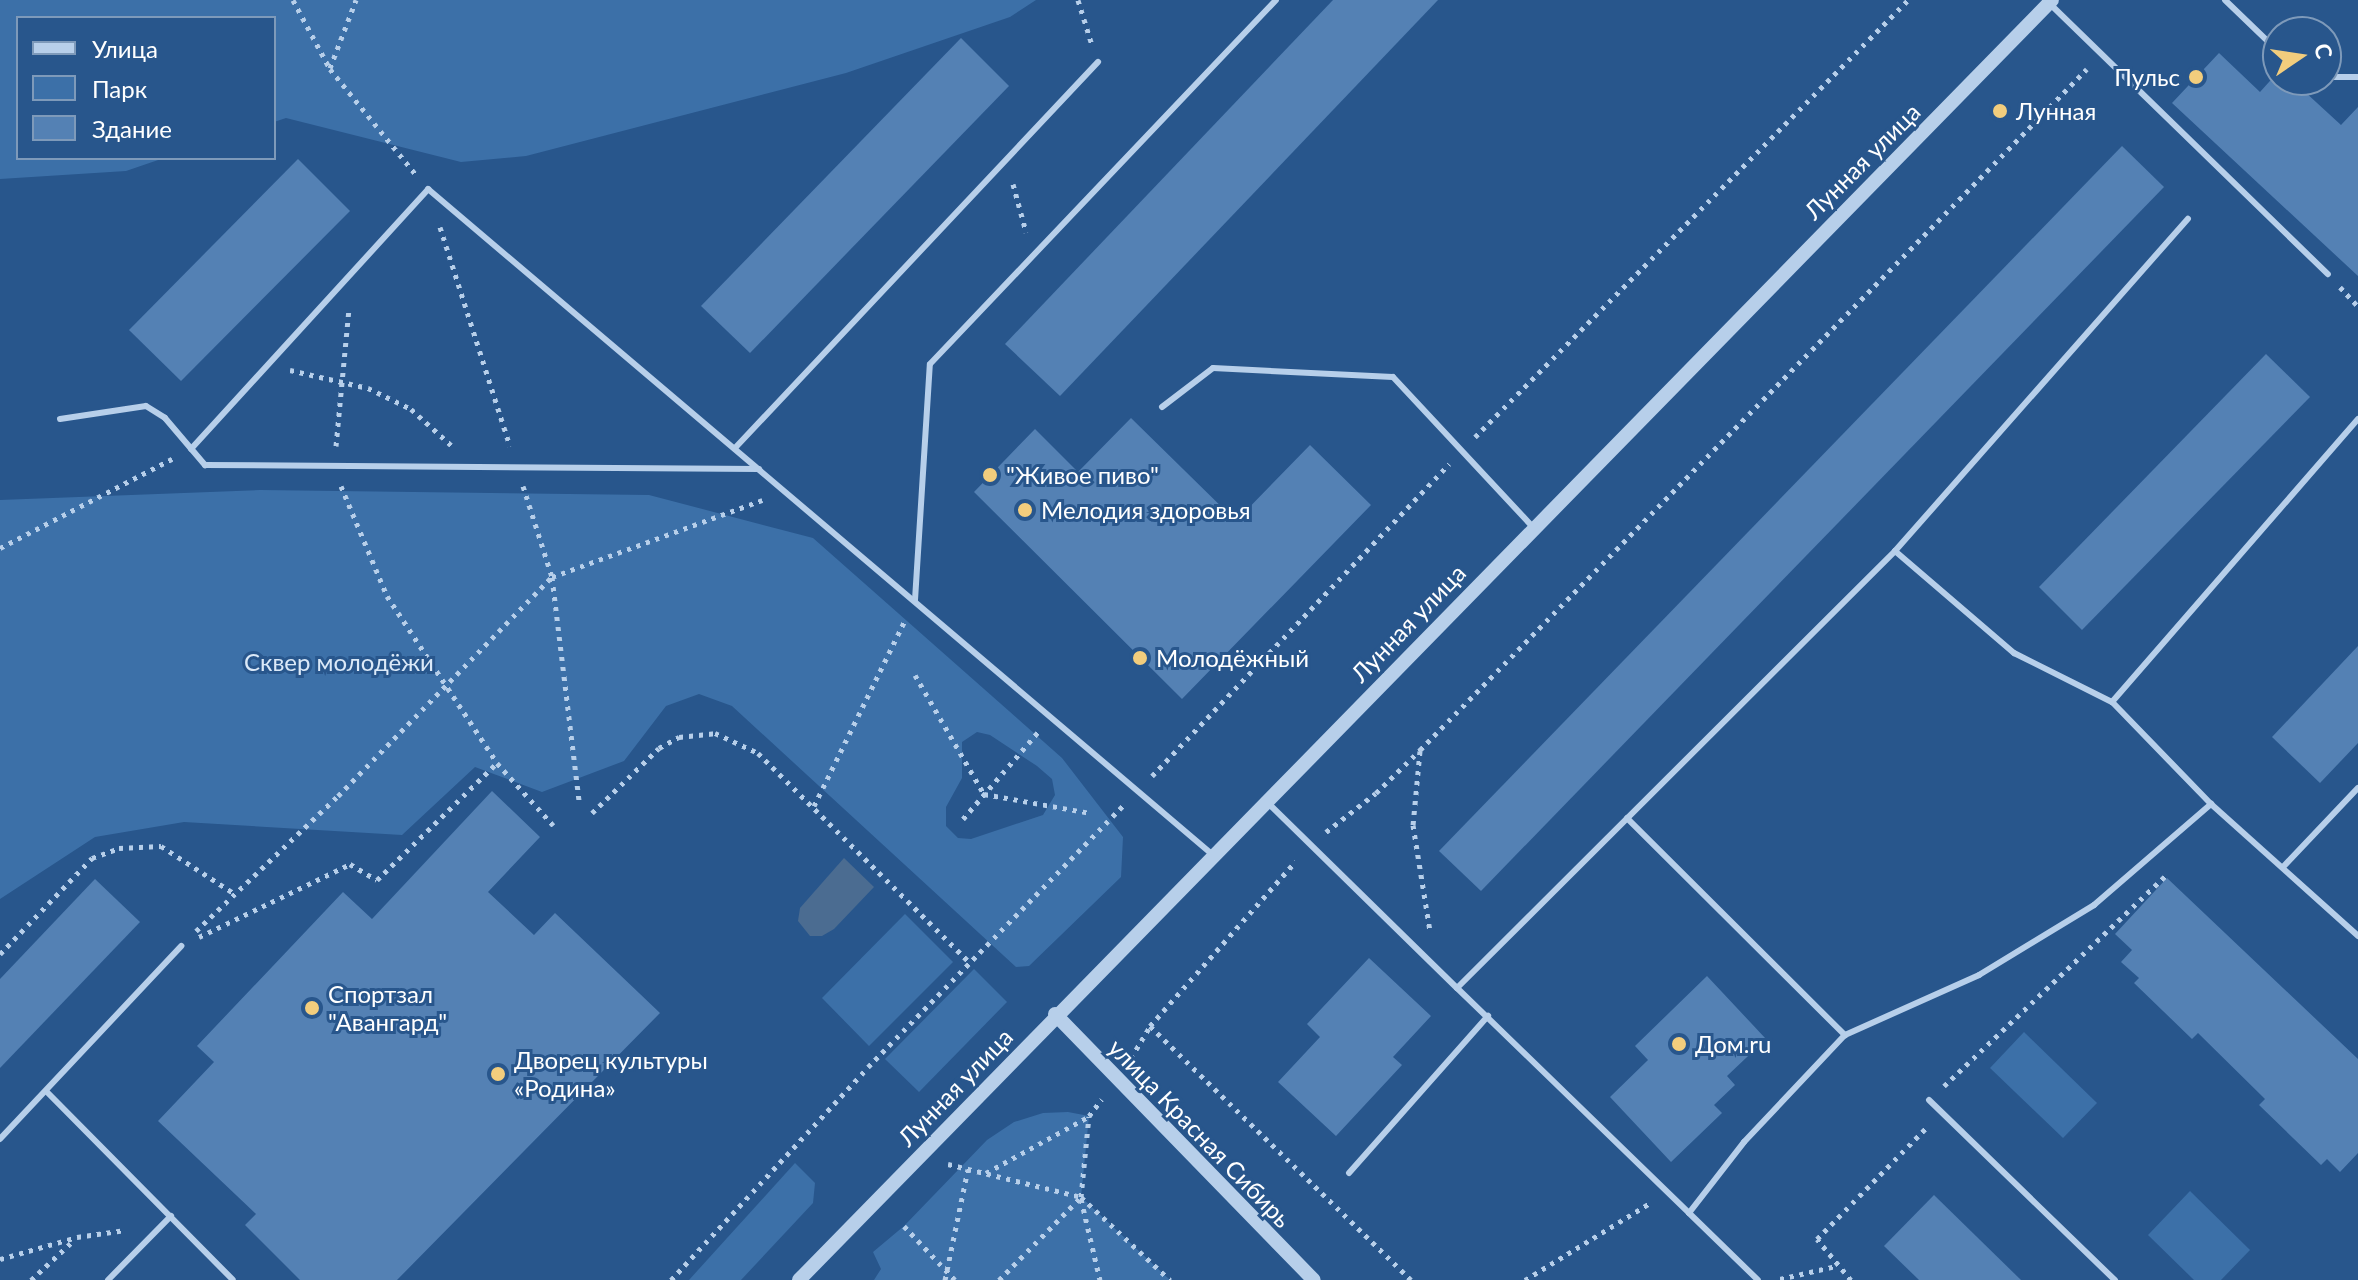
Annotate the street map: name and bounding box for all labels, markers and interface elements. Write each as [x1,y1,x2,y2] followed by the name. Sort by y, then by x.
[16,16,276,160] legend
[2262,16,2342,96] north arrow
[92,34,158,63] text: Улица
[2309,41,2339,61] text: С
[2114,63,2180,91] place label: Пульс
[2187,68,2205,86] marker: Пульс
[92,74,147,103] text: Парк
[1798,97,1926,225] street label: Лунная улица
[2016,97,2096,125] place label: Лунная
[1991,102,2009,120] marker: Лунная
[92,114,172,143] text: Здание
[1006,461,1159,489] place label: "Живое пиво"
[981,466,999,484] marker: "Живое пиво"
[1041,496,1251,524] place label: Мелодия здоровья
[1016,501,1034,519] marker: Мелодия здоровья
[1345,558,1471,688] street label: Лунная улица
[1156,644,1309,672] place label: Молодёжный
[244,648,434,676] park label: Сквер молодёжи
[1131,649,1149,667] marker: Молодёжный
[328,980,447,1036] place label: Спортзал "Авангард"
[303,999,321,1017] marker: Спортзал "Авангард"
[892,1022,1018,1152] street label: Лунная улица
[1695,1030,1771,1058] place label: Дом.ru
[1103,1033,1297,1233] street label: улица Красная Сибирь
[1670,1035,1688,1053] marker: Дом.ru
[514,1046,708,1102] place label: Дворец культуры «Родина»
[489,1065,507,1083] marker: Дворец культуры «Родина»

